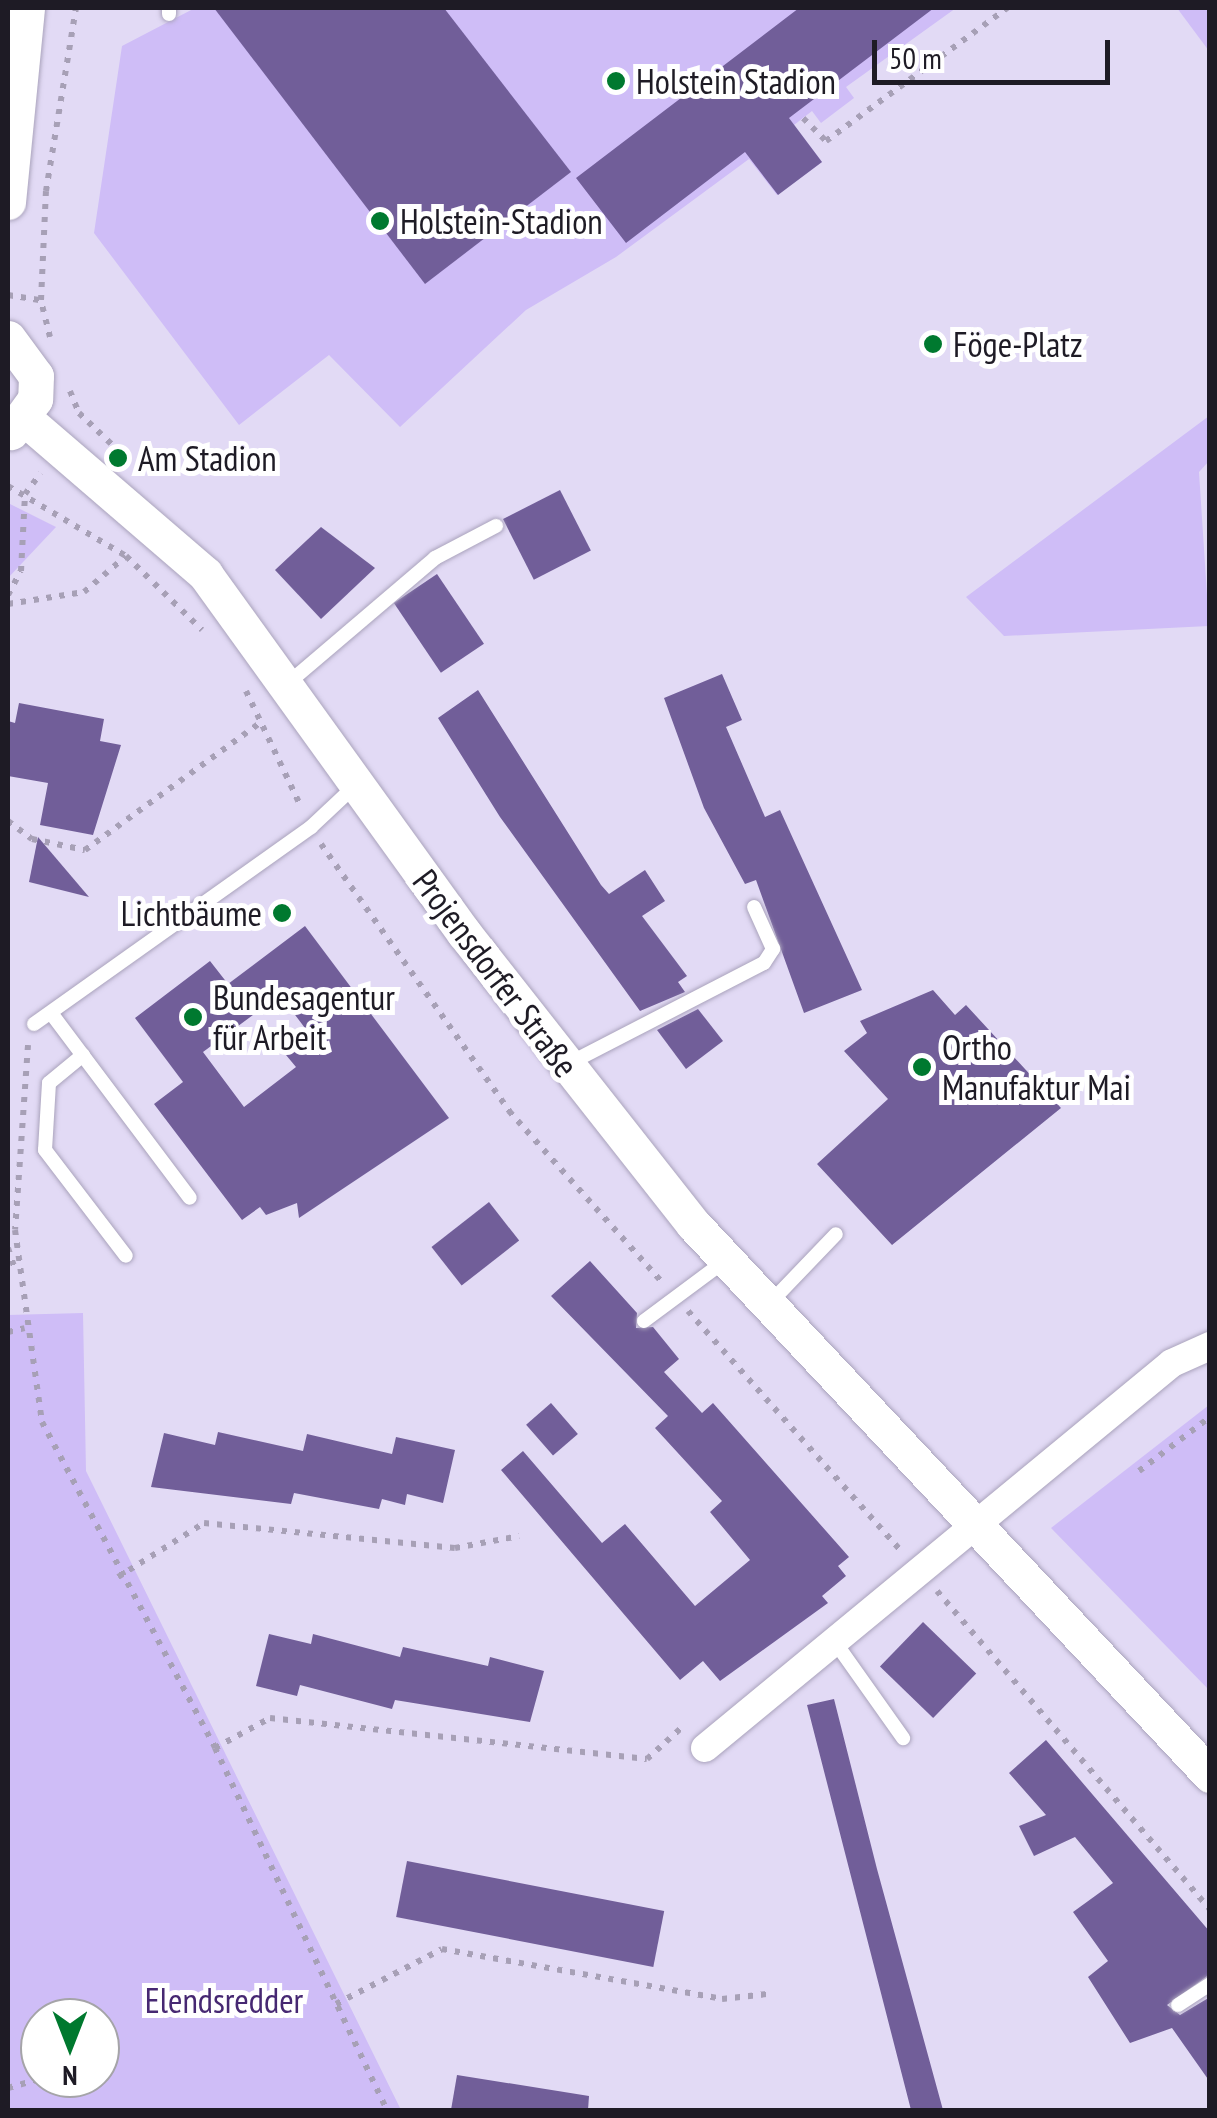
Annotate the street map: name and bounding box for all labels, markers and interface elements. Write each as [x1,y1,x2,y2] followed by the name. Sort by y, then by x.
[877,20,1114,82] scale bar
[889,38,942,77] text: 50 m
[636,60,836,102] place label: Holstein Stadion
[605,70,627,92] marker: Holstein Stadion
[400,200,603,242] place label: Holstein-Stadion
[369,210,391,232] marker: Holstein-Stadion
[953,323,1082,365] place label: Föge-Platz
[922,333,944,355] marker: Föge-Platz
[138,437,277,479] place label: Am Stadion
[107,447,129,469] marker: Am Stadion
[404,861,588,1085] street label: Projensdorfer Straße
[121,892,262,934] place label: Lichtbäume
[271,902,293,924] marker: Lichtbäume
[213,976,395,1058] place label: Bundesagentur für Arbeit
[182,1006,204,1028] marker: Bundesagentur für Arbeit
[942,1026,1131,1108] place label: Ortho Manufaktur Mai
[911,1056,933,1078] marker: Ortho Manufaktur Mai
[145,1979,303,2021] park label: Elendsredder
[20,1998,120,2098] north arrow
[62,2058,78,2095] text: N

